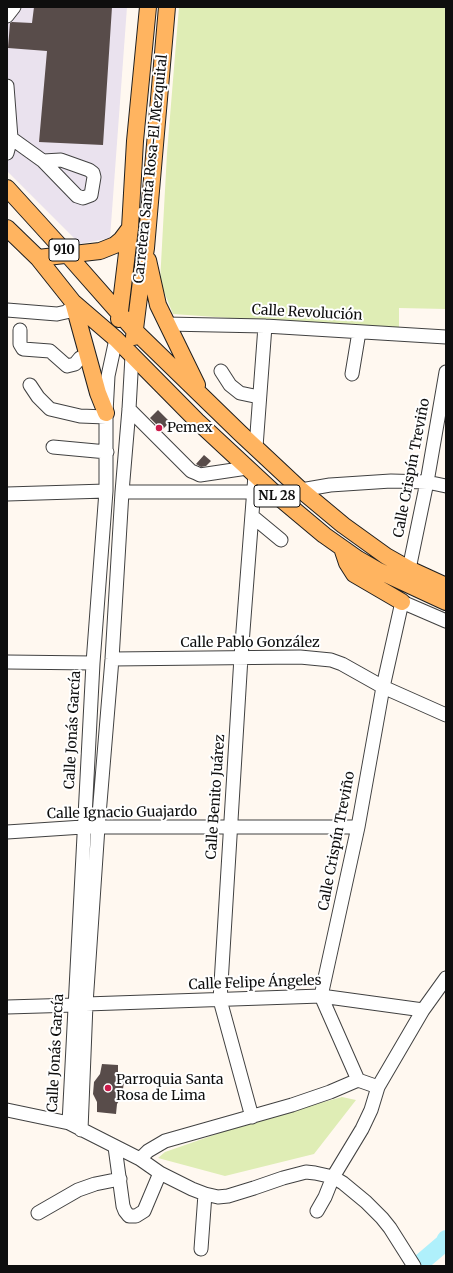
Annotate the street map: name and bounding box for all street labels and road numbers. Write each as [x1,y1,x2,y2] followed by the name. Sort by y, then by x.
[131,54,171,284] street label: Carretera Santa Rosa-El Mezquital
[49,239,79,261] road number: 910
[251,302,363,324] street label: Calle Revolución
[390,397,434,539] street label: Calle Crispín Treviño
[254,485,300,507] road number: NL 28
[180,635,320,651] street label: Calle Pablo González
[62,670,84,790] street label: Calle Jonás García
[203,734,229,860] street label: Calle Benito Juárez
[315,770,359,912] street label: Calle Crispín Treviño
[47,803,197,823] street label: Calle Ignacio Guajardo
[188,972,322,994] street label: Calle Felipe Ángeles
[45,993,67,1113] street label: Calle Jonás García

